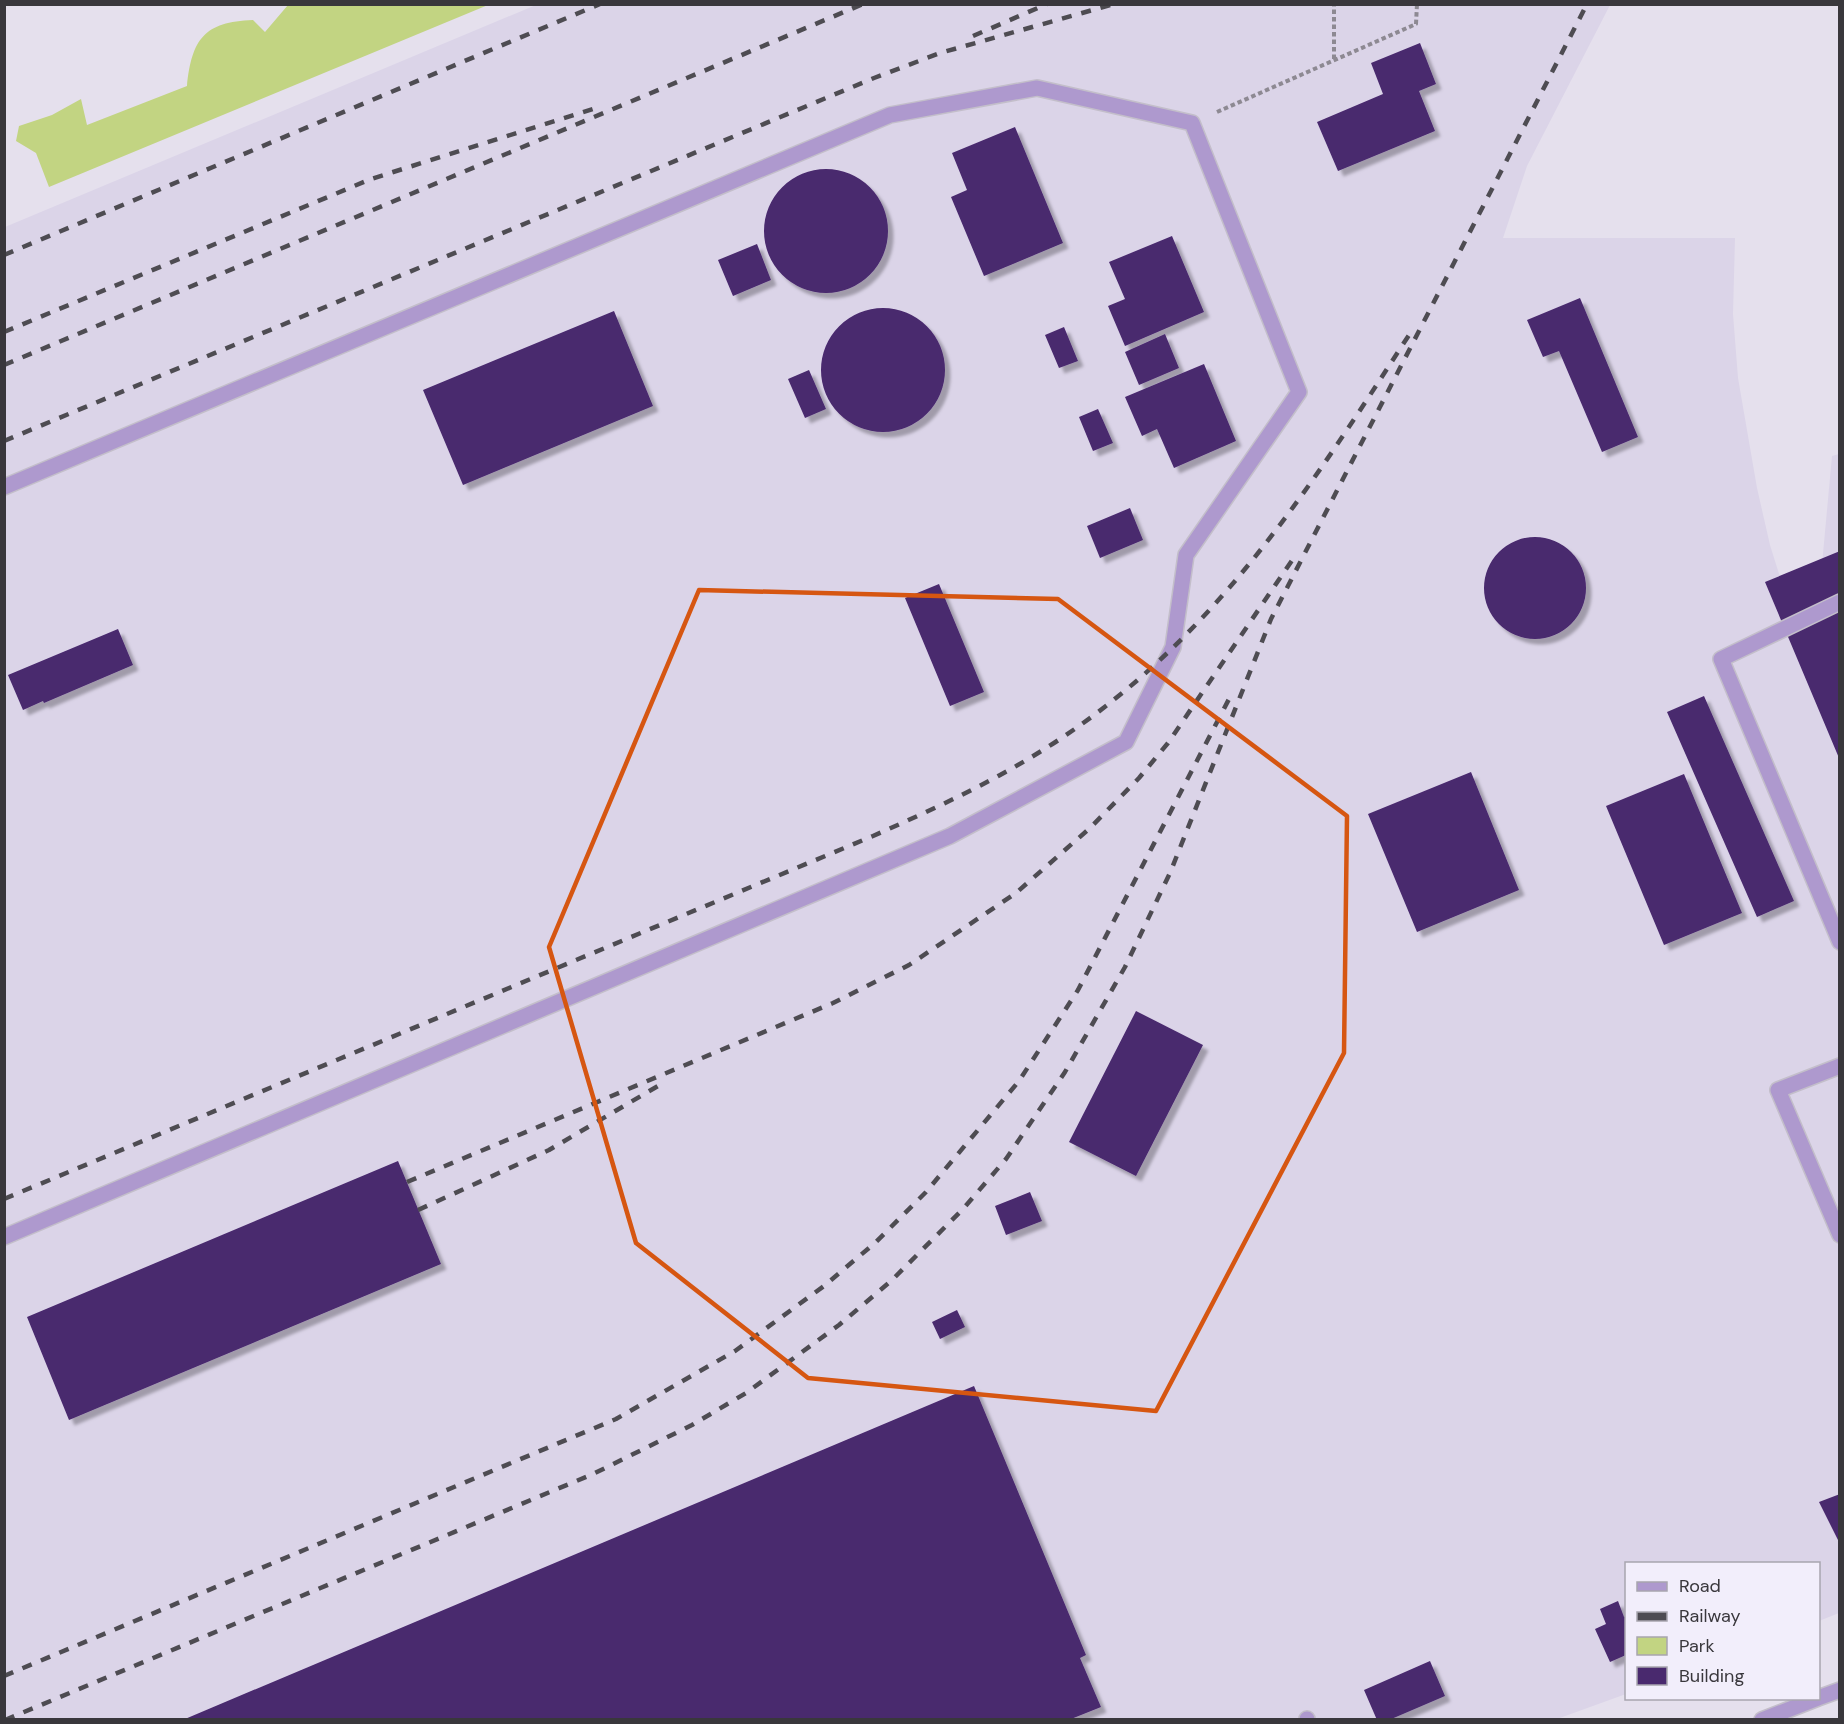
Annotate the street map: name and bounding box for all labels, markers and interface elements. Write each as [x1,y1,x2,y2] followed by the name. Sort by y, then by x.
[1625,1562,1820,1700] legend
[1679,1574,1721,1598] text: Road
[1679,1604,1741,1628] text: Railway
[1679,1634,1715,1658] text: Park
[1679,1664,1744,1688] text: Building

